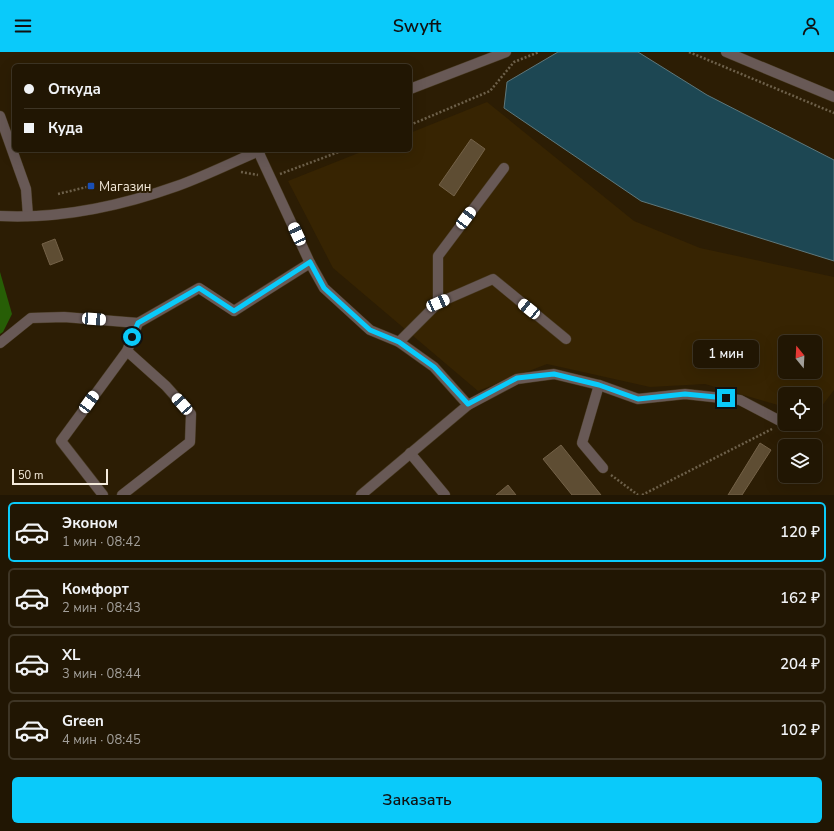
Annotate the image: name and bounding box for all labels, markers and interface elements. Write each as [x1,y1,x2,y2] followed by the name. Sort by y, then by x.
[393,14,441,38] text: Swyft
[12,15,34,37] icon: menu
[800,15,822,37] icon: person
[48,79,101,99] text: Откуда
[48,118,83,138] text: Куда
[99,178,151,196] place label: Магазин
[86,181,96,191] marker: Магазин
[454,205,478,231] car
[286,221,308,247] car
[425,293,451,313] car
[516,297,542,321] car
[82,312,106,326] car
[123,328,141,346] route start
[778,335,822,379] north arrow
[778,335,822,483] map controls
[693,340,759,368] callout: 1 мин
[708,345,744,363] text: 1 мин
[778,387,822,431] button: locate
[77,389,101,415] car
[717,389,735,407] route end
[170,391,194,417] car
[778,439,822,483] button: layers
[12,467,108,486] scale bar
[18,468,43,483] text: 50 m
[62,513,118,533] text: Эконом
[14,514,50,550] icon: car
[780,522,820,542] text: 120 ₽
[62,533,141,551] text: 1 мин · 08:42
[62,579,129,599] text: Комфорт
[14,580,50,616] icon: car
[780,588,820,608] text: 162 ₽
[62,599,141,617] text: 2 мин · 08:43
[62,645,81,665] text: XL
[14,646,50,682] icon: car
[780,654,820,674] text: 204 ₽
[62,665,141,683] text: 3 мин · 08:44
[62,711,104,731] text: Green
[14,712,50,748] icon: car
[780,720,820,740] text: 102 ₽
[62,731,141,749] text: 4 мин · 08:45
[12,777,822,823] button: Заказать

